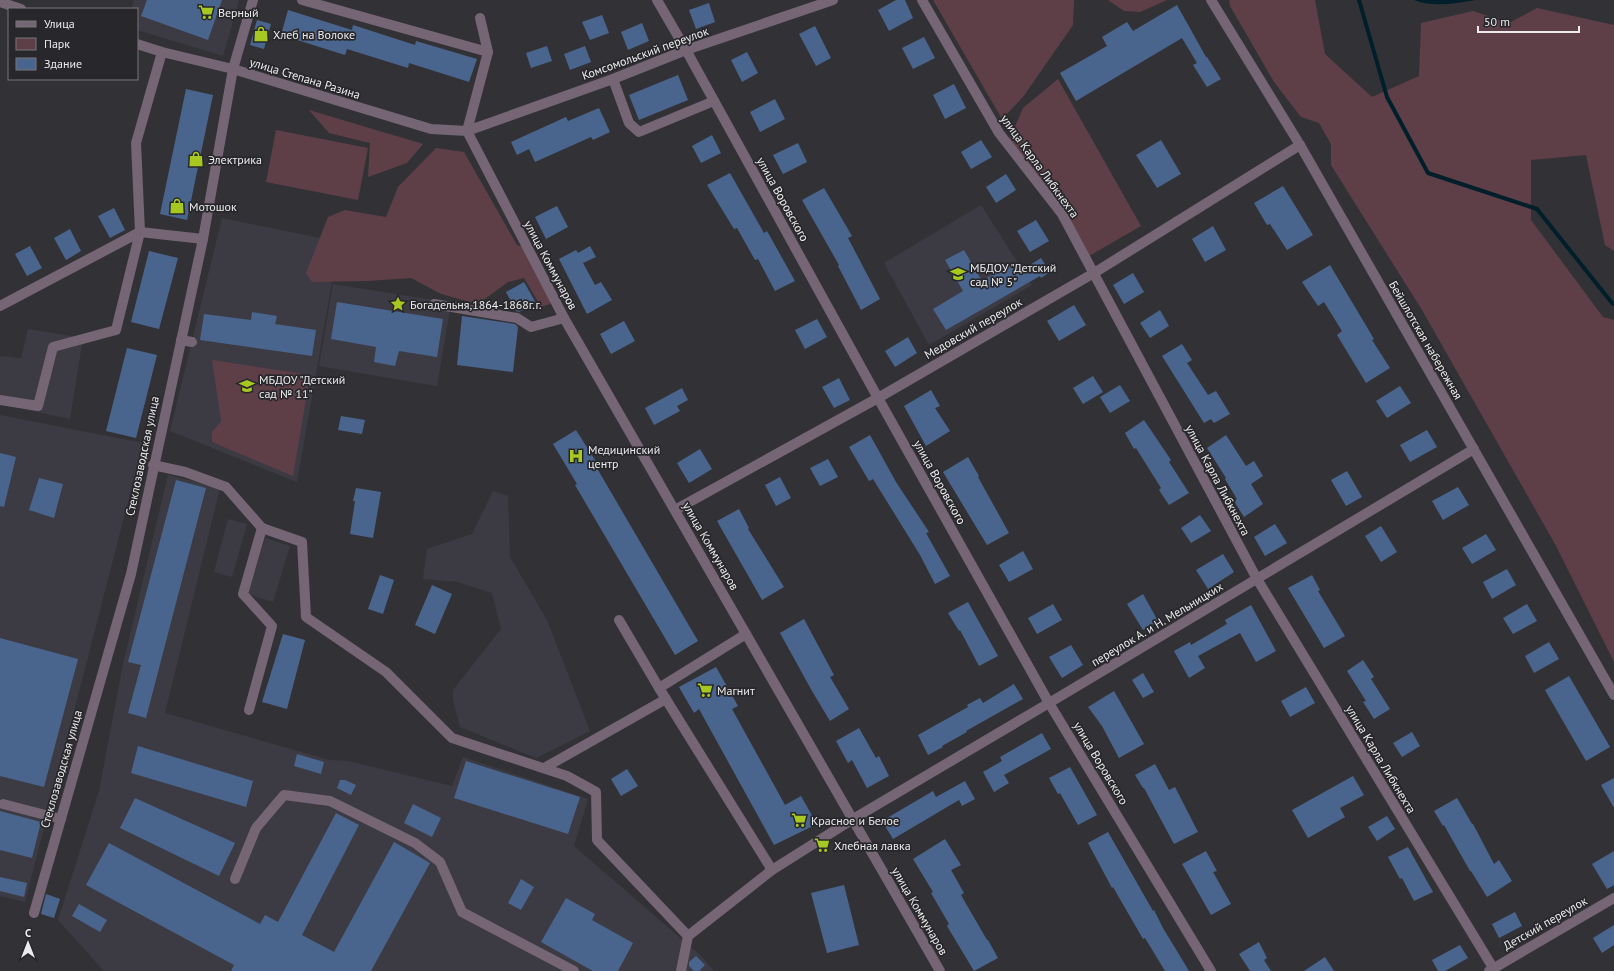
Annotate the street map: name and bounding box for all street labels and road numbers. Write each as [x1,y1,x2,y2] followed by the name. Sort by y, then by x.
[580,23,711,83] street label: Комсомольский переулок
[248,54,362,102] street label: улица Степана Разина
[998,111,1083,221] street label: улица Карла Либкнехта
[754,154,812,244] street label: улица Воровского
[521,218,581,312] street label: улица Коммунаров
[1386,278,1466,402] street label: Бейшлотская набережная
[922,294,1025,362] street label: Медовский переулок
[122,395,162,517] street label: Стеклозаводская улица
[1182,422,1254,538] street label: улица Карла Либкнехта
[911,437,969,527] street label: улица Воровского
[680,499,742,593] street label: улица Коммунаров
[1088,579,1226,669] street label: переулок А. и Н. Мельницких
[1343,702,1419,816] street label: улица Карла Либкнехта
[37,708,85,830] street label: Стеклозаводская улица
[1070,719,1132,807] street label: улица Воровского
[889,864,951,958] street label: улица Коммунаров
[1500,893,1590,953] street label: Детский переулок

